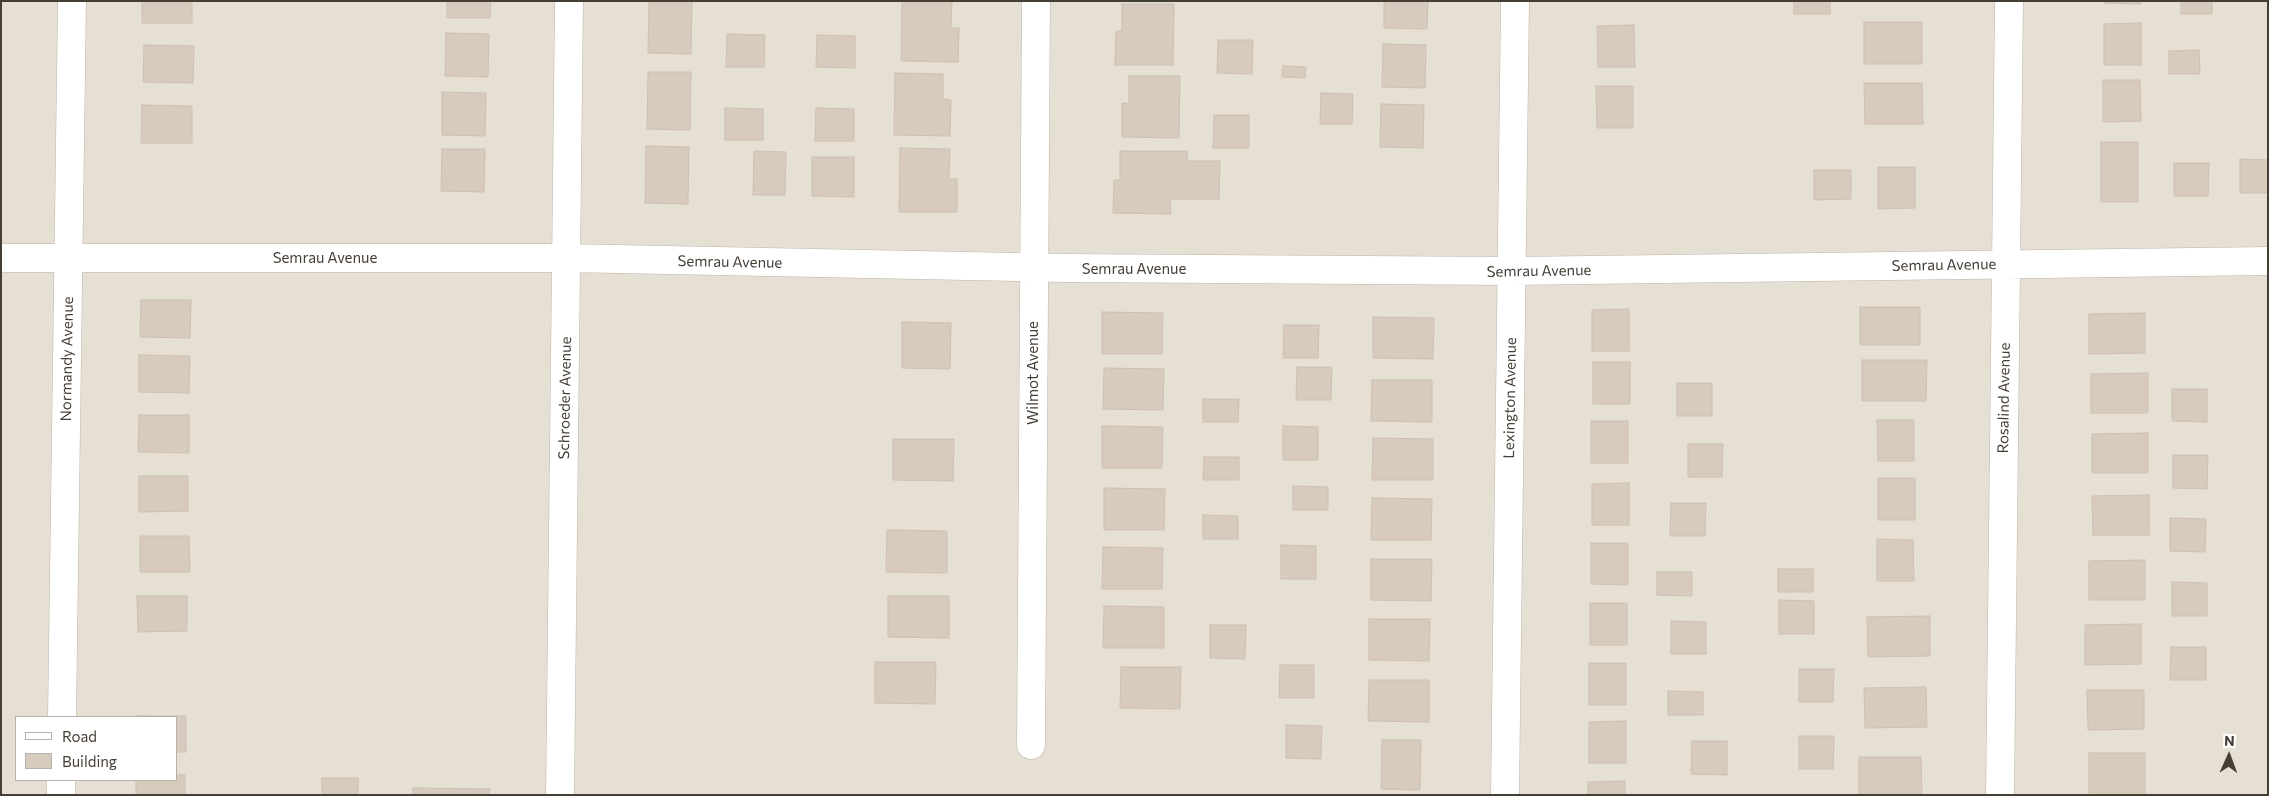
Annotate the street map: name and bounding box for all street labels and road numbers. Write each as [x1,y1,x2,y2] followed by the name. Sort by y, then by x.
[273,249,377,267] street label: Semrau Avenue
[677,252,783,272] street label: Semrau Avenue
[1891,255,1997,275] street label: Semrau Avenue
[1082,260,1186,278] street label: Semrau Avenue
[1486,261,1592,281] street label: Semrau Avenue
[57,296,77,422] street label: Normandy Avenue
[1024,321,1042,425] street label: Wilmot Avenue
[555,336,575,460] street label: Schroeder Avenue
[1500,337,1520,459] street label: Lexington Avenue
[1994,342,2014,454] street label: Rosalind Avenue

